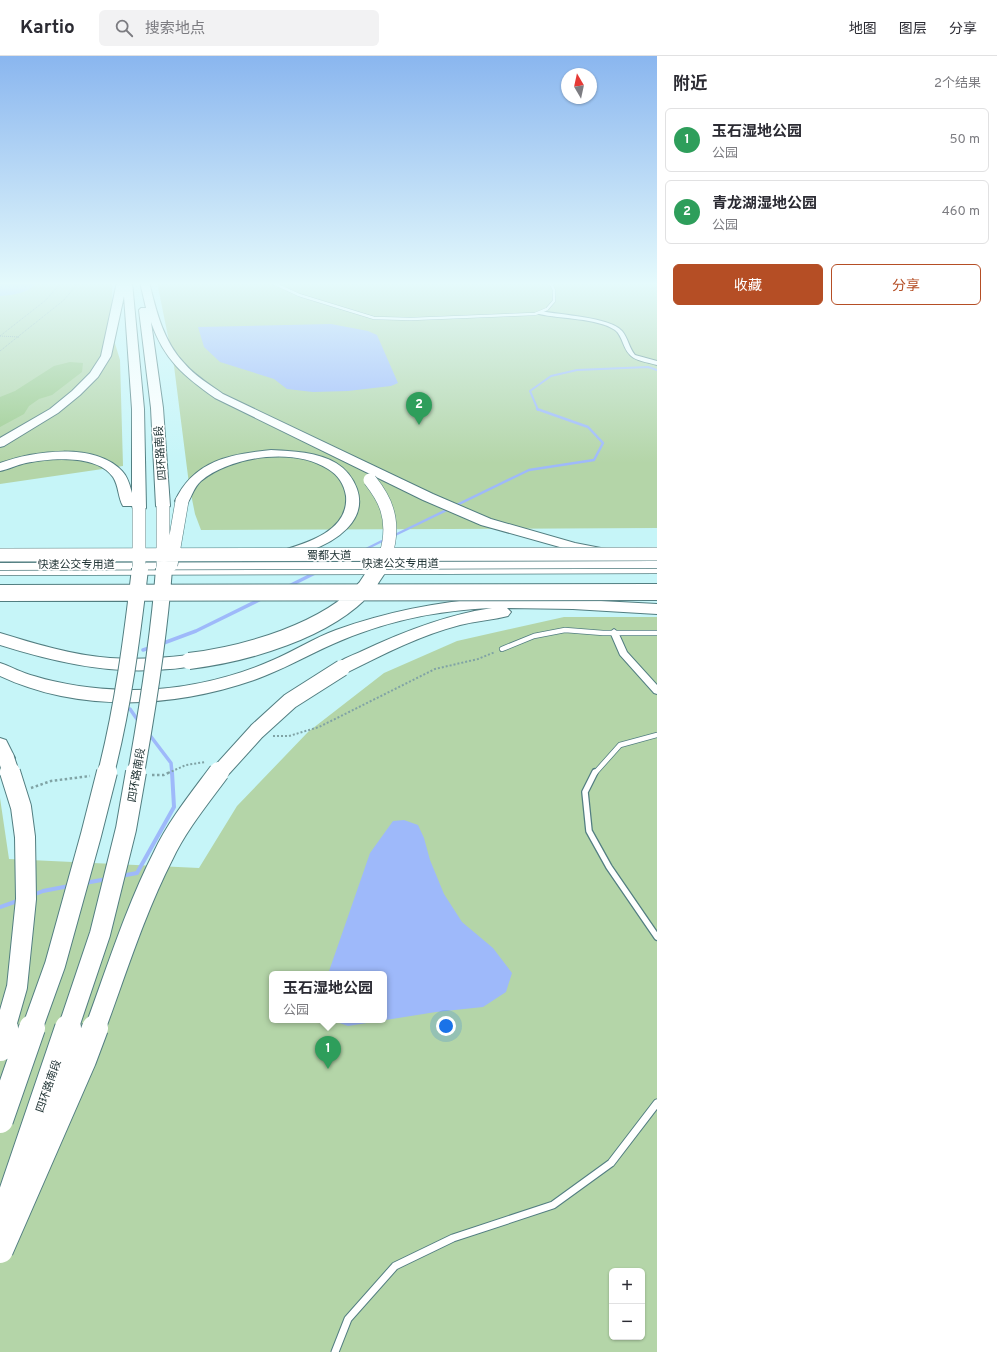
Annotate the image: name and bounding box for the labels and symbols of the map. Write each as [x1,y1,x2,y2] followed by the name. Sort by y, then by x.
[561,68,597,104] north arrow
[406,392,432,425] pin: 2
[152,425,170,481] street label: 四环路南段
[307,549,351,563] street label: 蜀都大道
[362,557,439,571] street label: 快速公交专用道
[38,558,115,572] street label: 快速公交专用道
[125,747,149,803] street label: 四环路南段
[436,1016,456,1036] your location
[315,1036,341,1069] pin: 1
[33,1058,65,1115] street label: 四环路南段

